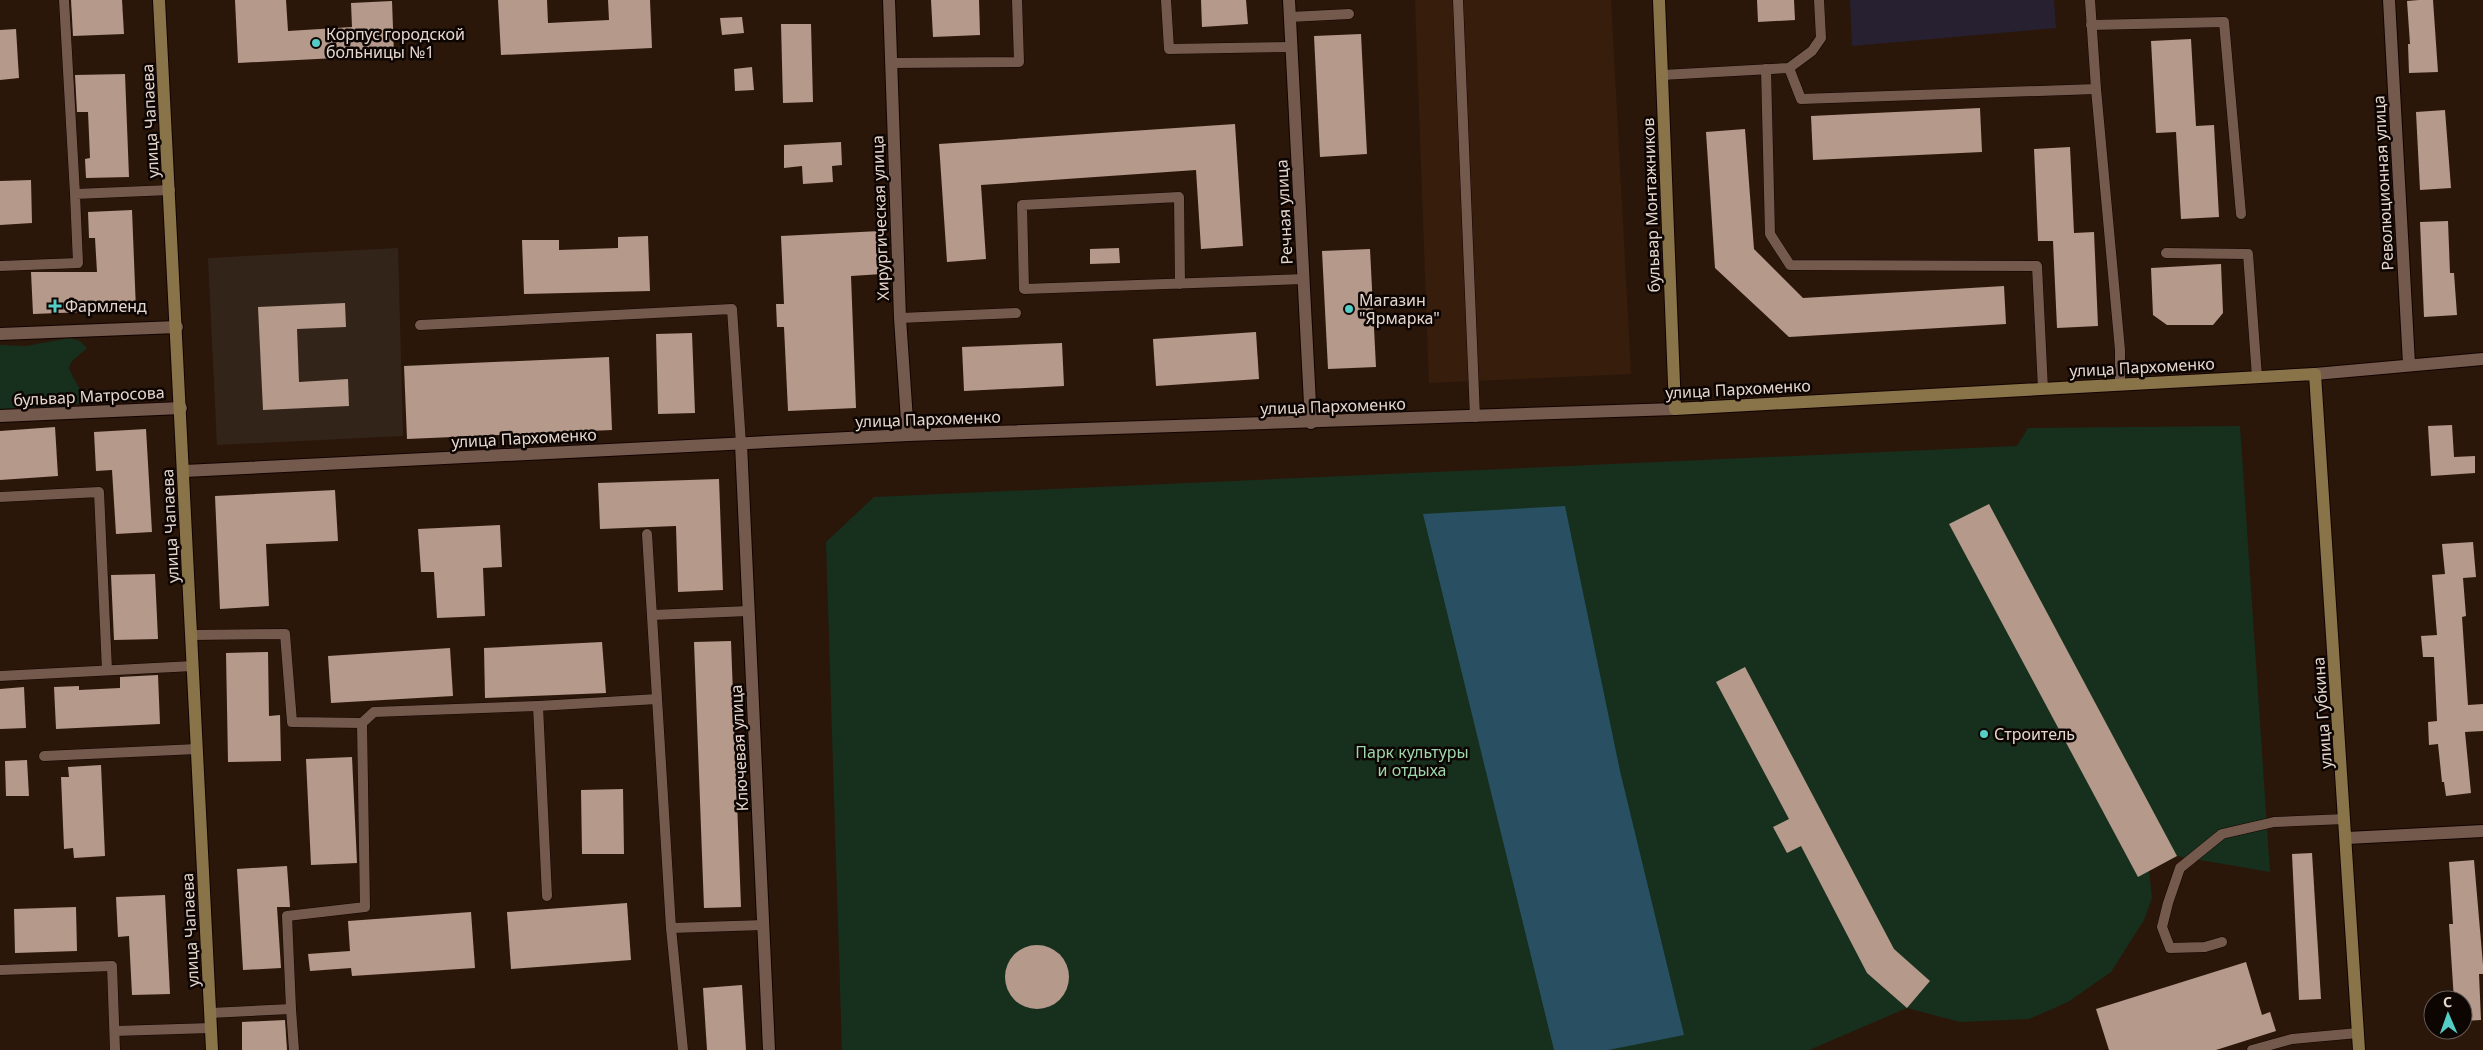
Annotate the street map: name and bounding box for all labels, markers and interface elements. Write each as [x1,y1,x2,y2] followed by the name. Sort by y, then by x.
[326,23,465,63] place label: Корпус городской больницы №1
[310,37,322,49] marker: Корпус городской больницы №1
[136,63,164,179] street label: улица Чапаева
[2367,95,2399,271] street label: Революционная улица
[1637,117,1665,293] street label: бульвар Монтажников
[866,135,894,301] street label: Хирургическая улица
[1270,159,1298,265] street label: Речная улица
[1359,289,1440,329] place label: Магазин "Ярмарка"
[65,295,147,317] place label: Фармленд
[49,300,61,312] marker: Фармленд
[1343,303,1355,315] marker: Магазин "Ярмарка"
[2069,352,2215,382] street label: улица Пархоменко
[1665,374,1811,404] street label: улица Пархоменко
[13,381,165,411] street label: бульвар Матросова
[1260,392,1406,420] street label: улица Пархоменко
[855,405,1001,433] street label: улица Пархоменко
[451,423,597,453] street label: улица Пархоменко
[156,468,184,584] street label: улица Чапаева
[2307,656,2337,770] street label: улица Губкина
[725,684,753,812] street label: Ключевая улица
[1994,723,2075,745] place label: Строитель
[1978,728,1990,740] marker: Строитель
[1355,741,1469,781] park label: Парк культуры и отдыха
[176,872,204,988] street label: улица Чапаева
[2423,990,2473,1040] north arrow
[2443,992,2452,1011] text: С

